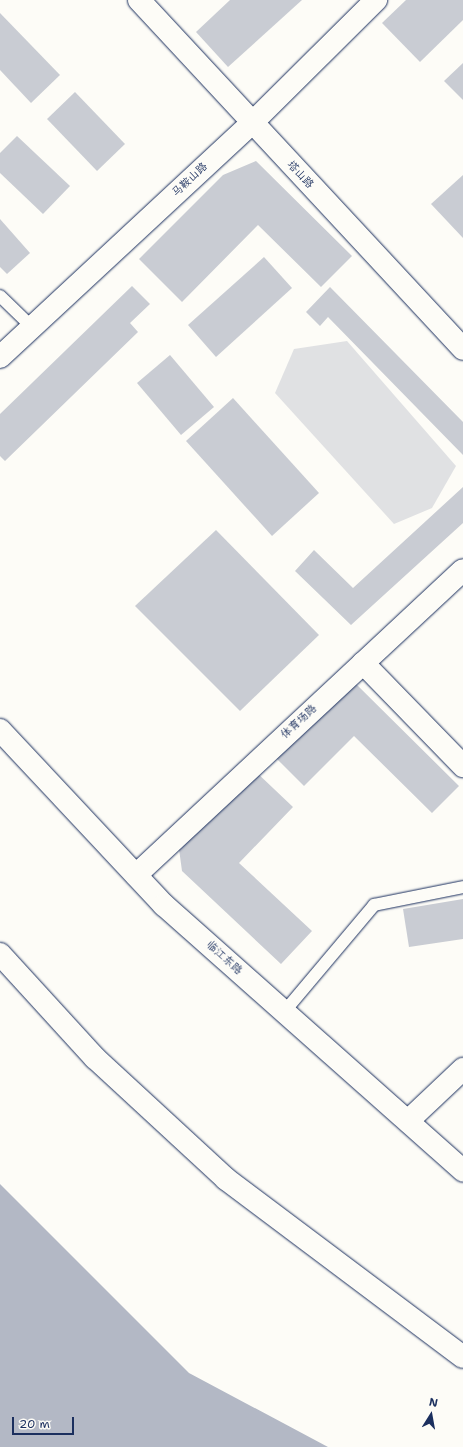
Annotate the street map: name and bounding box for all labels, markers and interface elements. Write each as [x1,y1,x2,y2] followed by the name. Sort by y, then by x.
[284,158,316,192] street label: 塔山路
[169,160,211,200] street label: 马鞍山路
[278,702,320,742] street label: 体育场路
[203,938,245,978] street label: 临江东路
[411,1395,451,1435] north arrow
[428,1395,439,1411] text: N
[14,1409,76,1435] scale bar
[19,1416,50,1432] text: 20 m

